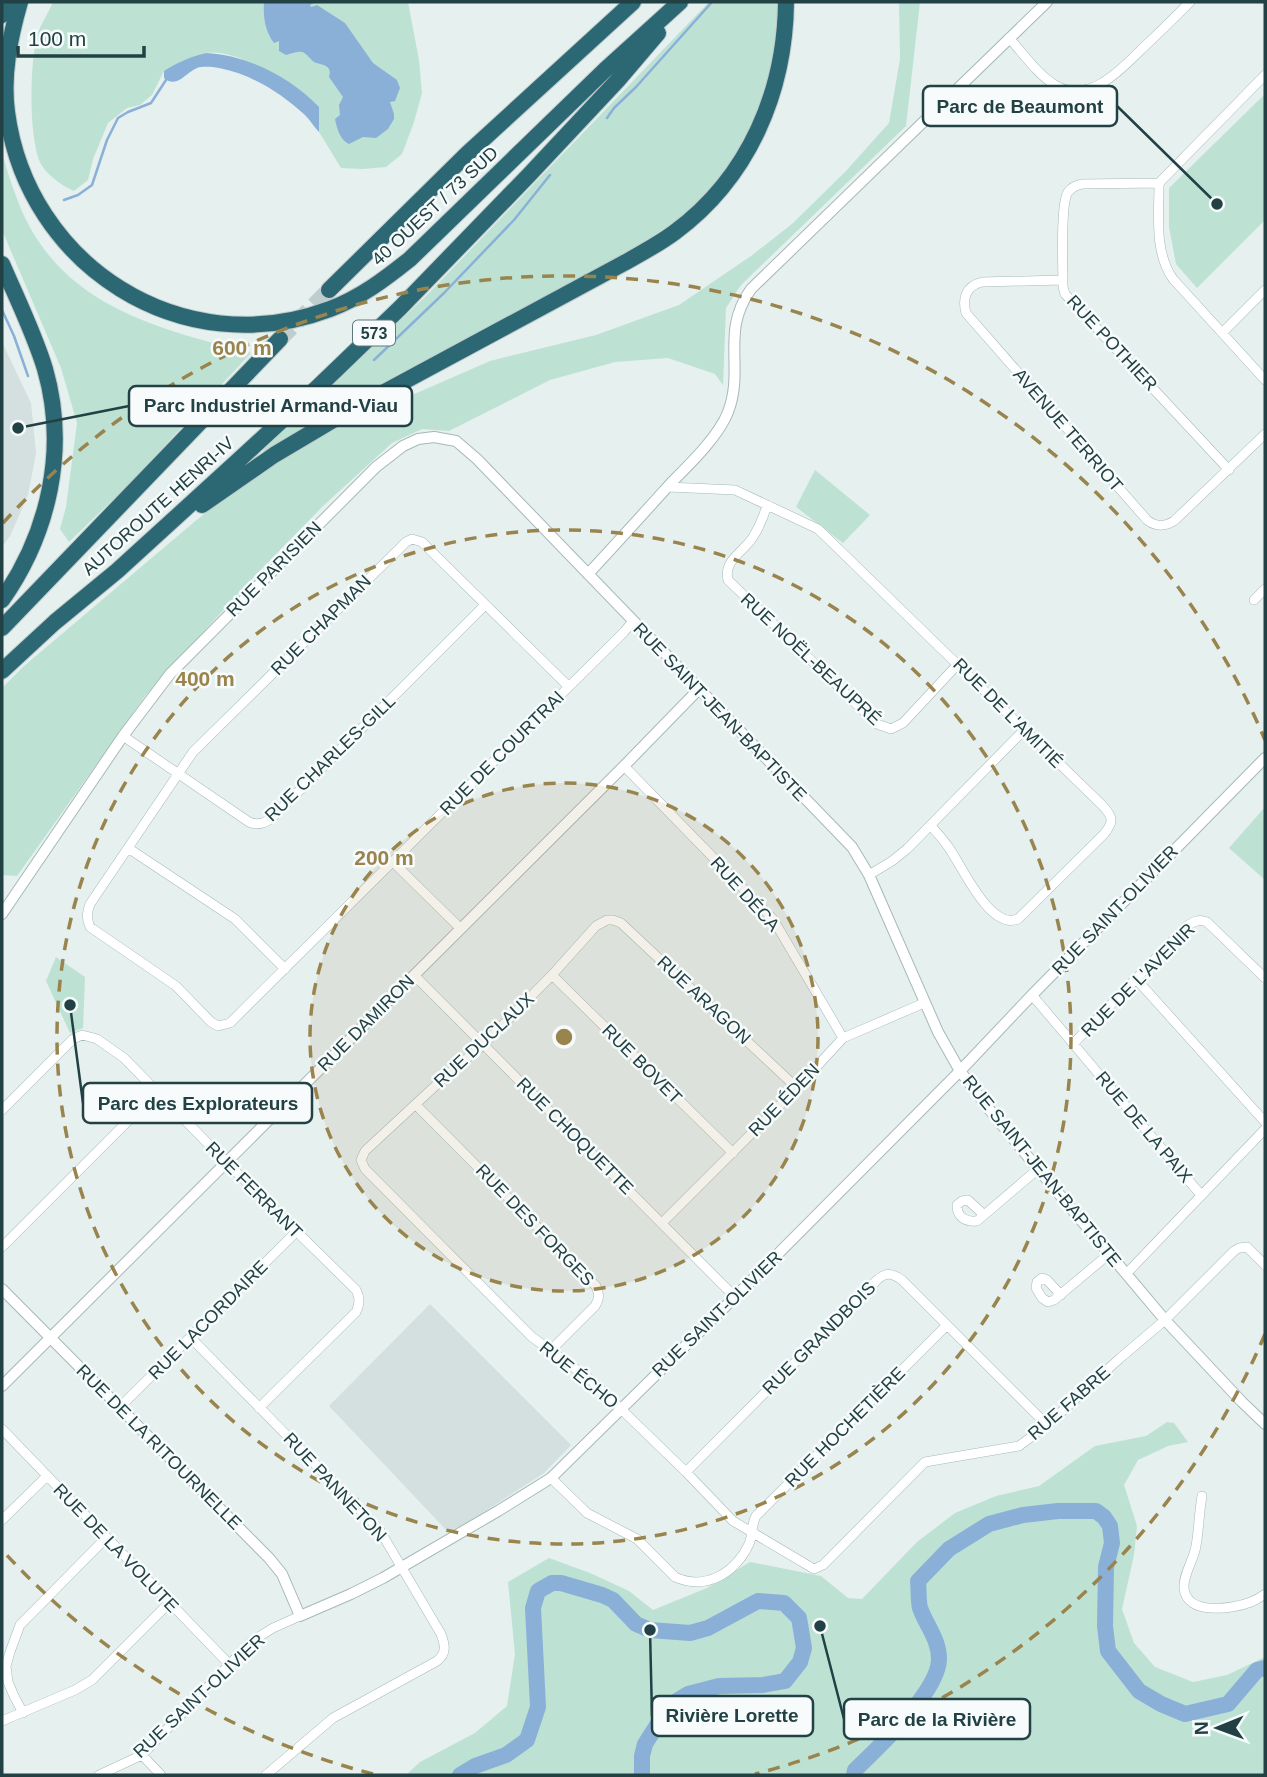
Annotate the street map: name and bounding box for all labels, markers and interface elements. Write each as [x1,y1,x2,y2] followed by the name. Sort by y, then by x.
[18,14,144,58] scale bar
[28,27,86,50] text: 100 m
[923,86,1117,126] callout: Parc de Beaumont
[937,96,1104,117] text: Parc de Beaumont
[368,143,502,269] street label: 40 OUEST / 73 SUD
[1063,291,1161,395] street label: RUE POTHIER
[353,320,395,346] road number: 573
[212,336,272,359] text: 600 m
[1009,364,1127,496] street label: AVENUE TERRIOT
[129,386,412,426] callout: Parc Industriel Armand-Viau
[144,395,398,416] text: Parc Industriel Armand-Viau
[78,433,238,579] street label: AUTOROUTE HENRI-IV
[222,517,326,621] street label: RUE PARISIEN
[267,571,375,679] street label: RUE CHAPMAN
[737,589,885,729] street label: RUE NOËL-BEAUPRÉ
[629,619,811,805] street label: RUE SAINT-JEAN-BAPTISTE
[949,654,1067,772] street label: RUE DE L'AMITIÉ
[175,667,235,690] text: 400 m
[436,687,568,819] street label: RUE DE COURTRAI
[261,691,399,825] street label: RUE CHARLES-GILL
[1048,841,1182,979] street label: RUE SAINT-OLIVIER
[354,846,414,869] text: 200 m
[706,853,784,935] street label: RUE DÉCA
[1077,919,1199,1041] street label: RUE DE L'AVENIR
[653,952,755,1048] street label: RUE ARAGON
[314,971,418,1075] street label: RUE DAMIRON
[430,989,538,1091] street label: RUE DUCLAUX
[598,1020,686,1108] street label: RUE BOVET
[552,1025,576,1049] centre of rings
[744,1060,824,1140] street label: RUE ÉDEN
[1092,1067,1196,1187] street label: RUE DE LA PAIX
[959,1071,1125,1271] street label: RUE SAINT-JEAN-BAPTISTE
[513,1074,637,1198] street label: RUE CHOQUETTE
[83,1083,312,1123] callout: Parc des Explorateurs
[98,1093,298,1114] text: Parc des Explorateurs
[202,1138,306,1242] street label: RUE FERRANT
[472,1160,598,1290] street label: RUE DES FORGES
[648,1247,786,1381] street label: RUE SAINT-OLIVIER
[144,1256,272,1384] street label: RUE LACORDAIRE
[759,1278,879,1398] street label: RUE GRANDBOIS
[536,1337,622,1413] street label: RUE ÉCHO
[72,1360,246,1534] street label: RUE DE LA RITOURNELLE
[1024,1362,1114,1444] street label: RUE FABRE
[781,1363,909,1491] street label: RUE HOCHETIÈRE
[279,1428,391,1546] street label: RUE PANNETON
[49,1480,183,1616] street label: RUE DE LA VOLUTE
[129,1630,269,1762] street label: RUE SAINT-OLIVIER
[1183,1693,1253,1763] north arrow
[652,1696,813,1736] callout: Rivière Lorette
[844,1699,1030,1739] callout: Parc de la Rivière
[665,1705,799,1726] text: Rivière Lorette
[858,1709,1016,1730] text: Parc de la Rivière
[1191,1721,1212,1735] text: N

